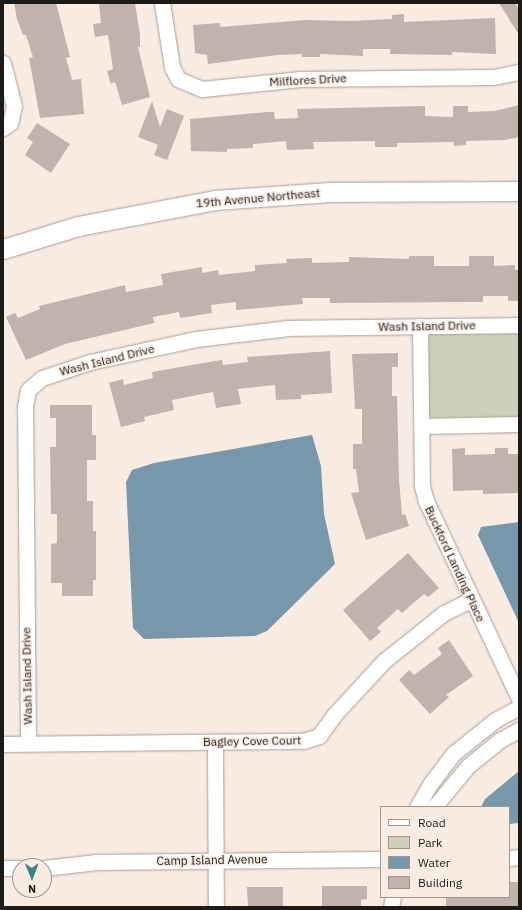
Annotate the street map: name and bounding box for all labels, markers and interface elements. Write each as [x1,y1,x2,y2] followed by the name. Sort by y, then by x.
[269,71,347,89] street label: Milflores Drive
[195,185,321,211] street label: 19th Avenue Northeast
[378,318,476,334] street label: Wash Island Drive
[58,341,156,379] street label: Wash Island Drive
[422,504,488,624] street label: Buckford Landing Place
[19,627,35,725] street label: Wash Island Drive
[203,733,301,749] street label: Bagley Cove Court
[380,806,510,898] legend
[418,815,446,830] text: Road
[418,835,442,850] text: Park
[156,852,268,868] street label: Camp Island Avenue
[418,855,450,870] text: Water
[12,858,52,898] north arrow
[418,875,462,890] text: Building
[28,882,36,896] text: N

